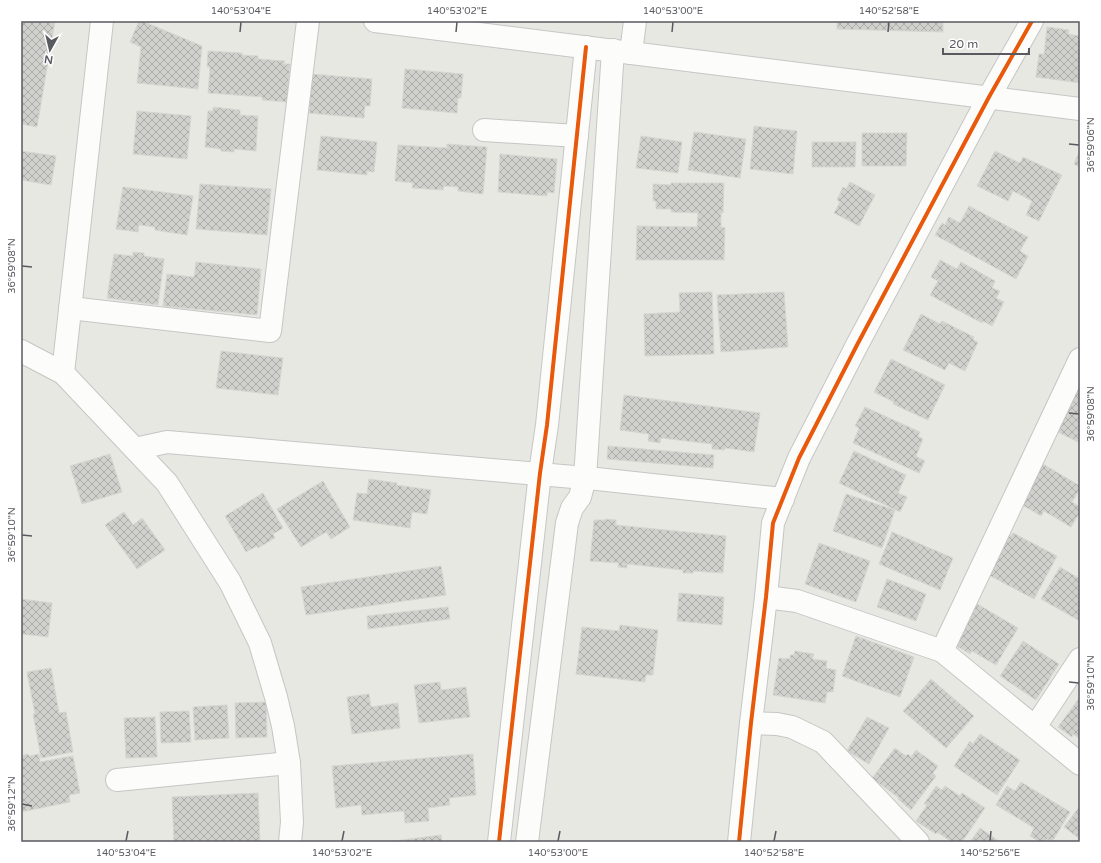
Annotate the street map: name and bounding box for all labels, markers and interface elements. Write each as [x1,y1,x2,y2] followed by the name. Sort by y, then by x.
[211,5,271,17] text: 140°53'04"E
[427,5,487,17] text: 140°53'02"E
[643,5,703,17] text: 140°53'00"E
[859,5,919,17] text: 140°52'58"E
[30,30,70,70] north arrow
[943,30,1029,56] scale bar
[949,37,978,51] text: 20 m
[43,52,54,66] text: N
[1085,117,1097,173] text: 36°59'06"N
[6,238,18,294] text: 36°59'08"N
[1085,386,1097,442] text: 36°59'08"N
[6,507,18,563] text: 36°59'10"N
[1085,655,1097,711] text: 36°59'10"N
[6,776,18,832] text: 36°59'12"N
[96,847,156,859] text: 140°53'04"E
[312,847,372,859] text: 140°53'02"E
[528,847,588,859] text: 140°53'00"E
[744,847,804,859] text: 140°52'58"E
[960,847,1020,859] text: 140°52'56"E

